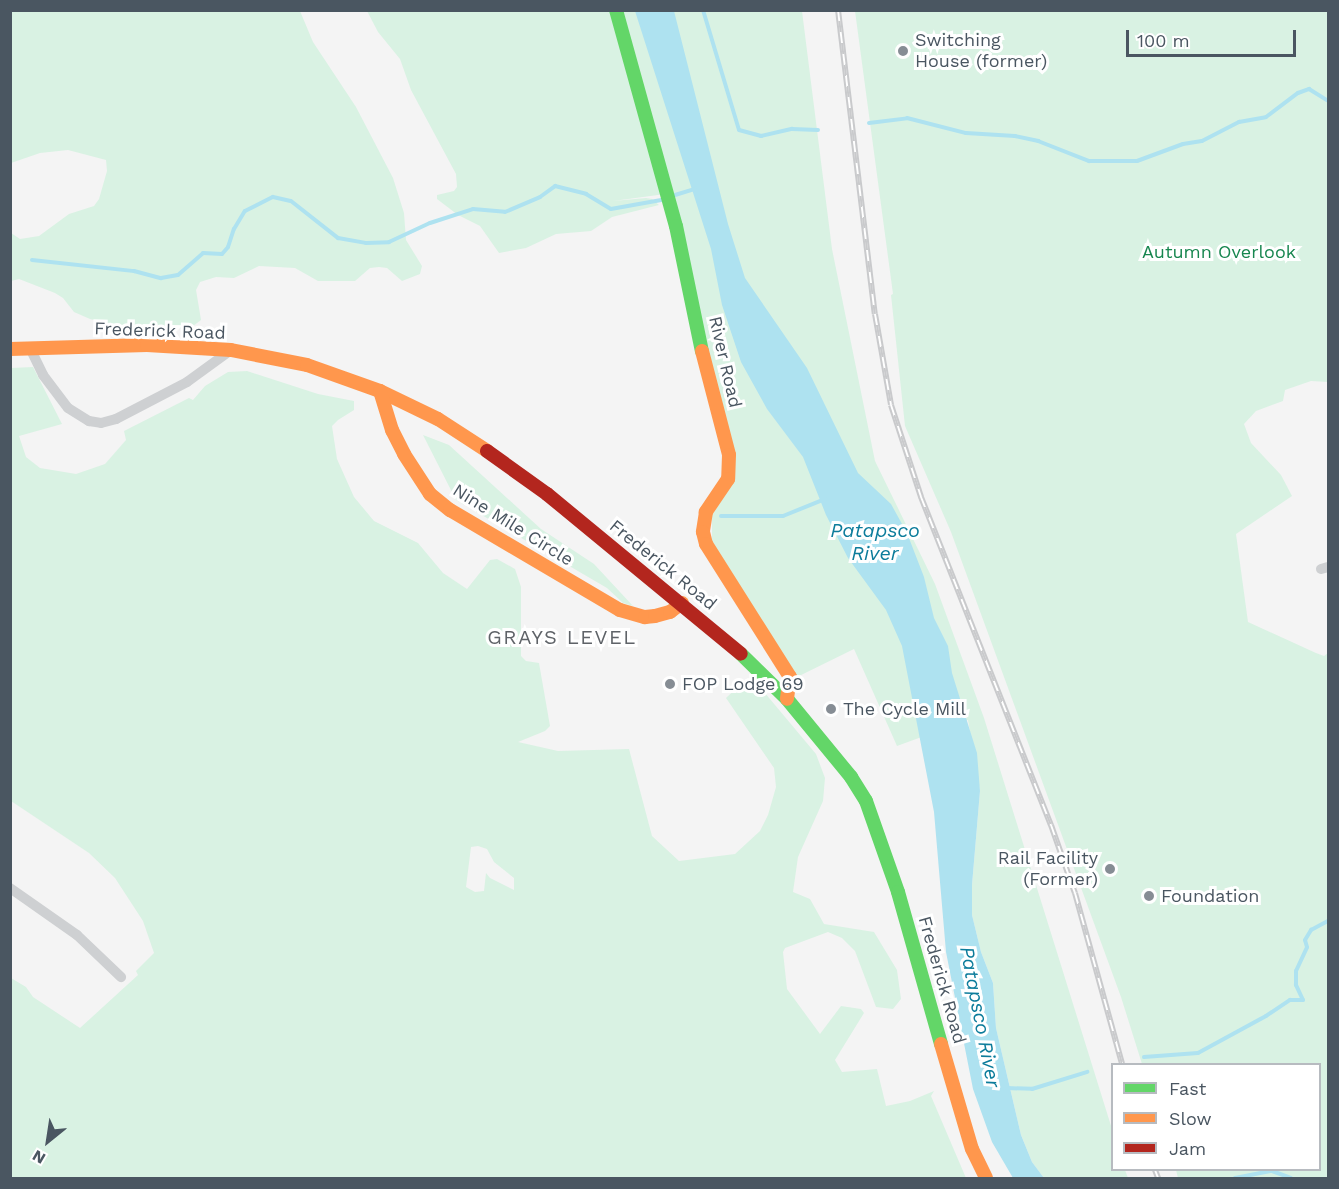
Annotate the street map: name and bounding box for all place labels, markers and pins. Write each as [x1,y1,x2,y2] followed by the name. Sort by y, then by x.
[915,30,1047,72] place label: Switching House (former)
[896,44,910,58] marker: Switching House (former)
[682,673,804,695] place label: FOP Lodge 69
[663,677,677,691] marker: FOP Lodge 69
[843,698,966,720] place label: The Cycle Mill
[824,702,838,716] marker: The Cycle Mill
[997,848,1098,890] place label: Rail Facility (Former)
[1103,862,1117,876] marker: Rail Facility (Former)
[1161,885,1259,907] place label: Foundation
[1142,889,1156,903] marker: Foundation

